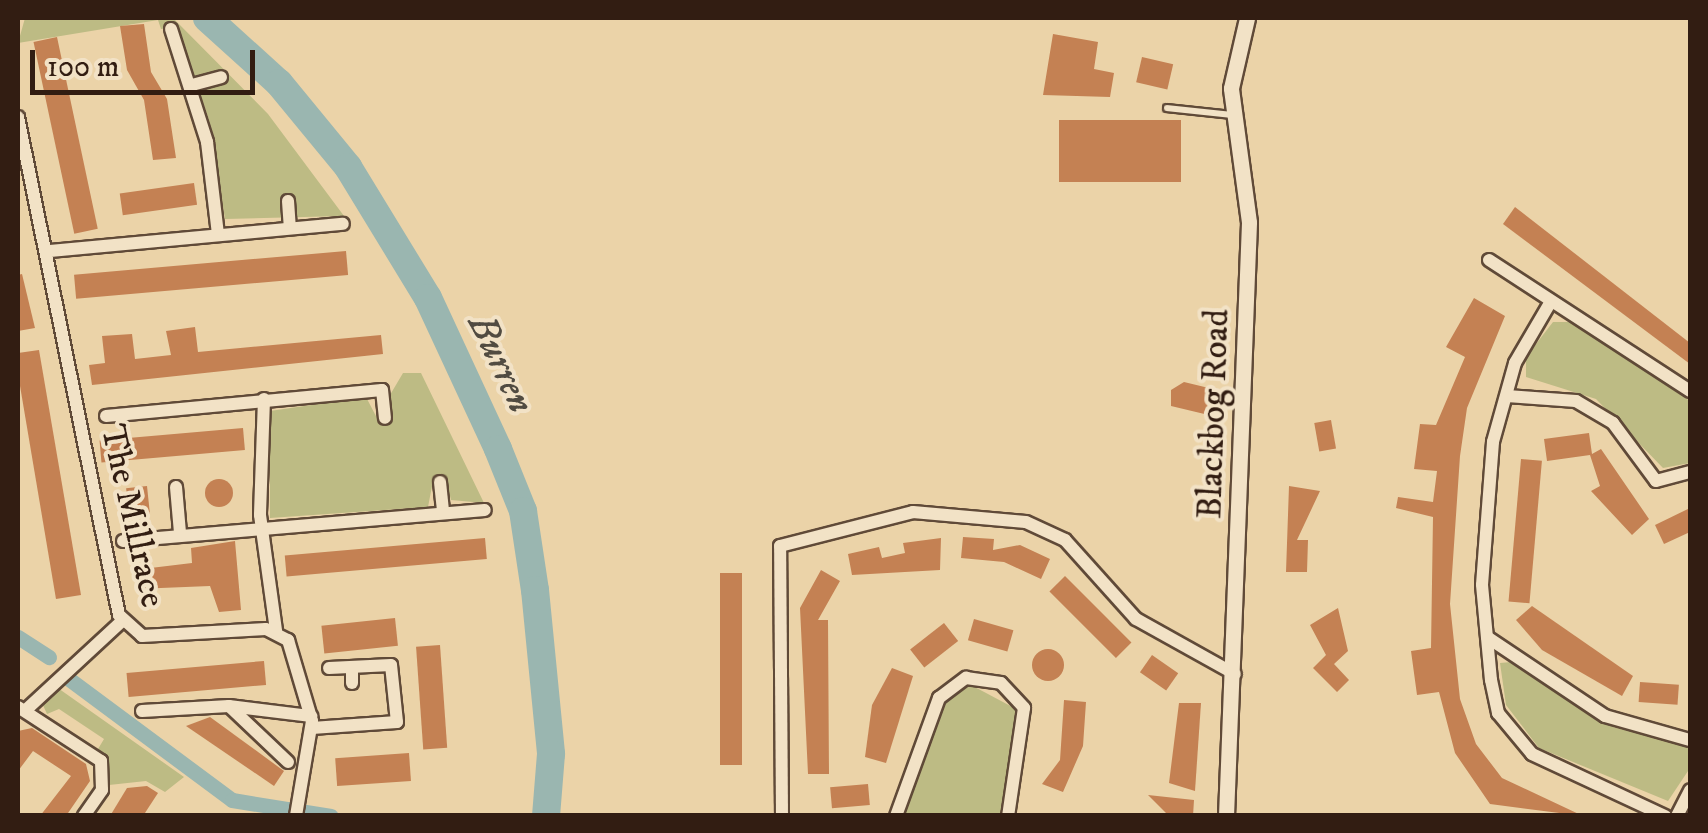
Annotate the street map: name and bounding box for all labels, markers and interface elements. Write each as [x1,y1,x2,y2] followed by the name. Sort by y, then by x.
[35,30,260,92] scale bar
[47,49,119,86] text: 100 m
[457,307,543,421] water label: Burren
[1189,308,1239,520] street label: Blackbog Road
[91,421,173,611] street label: The Millrace

